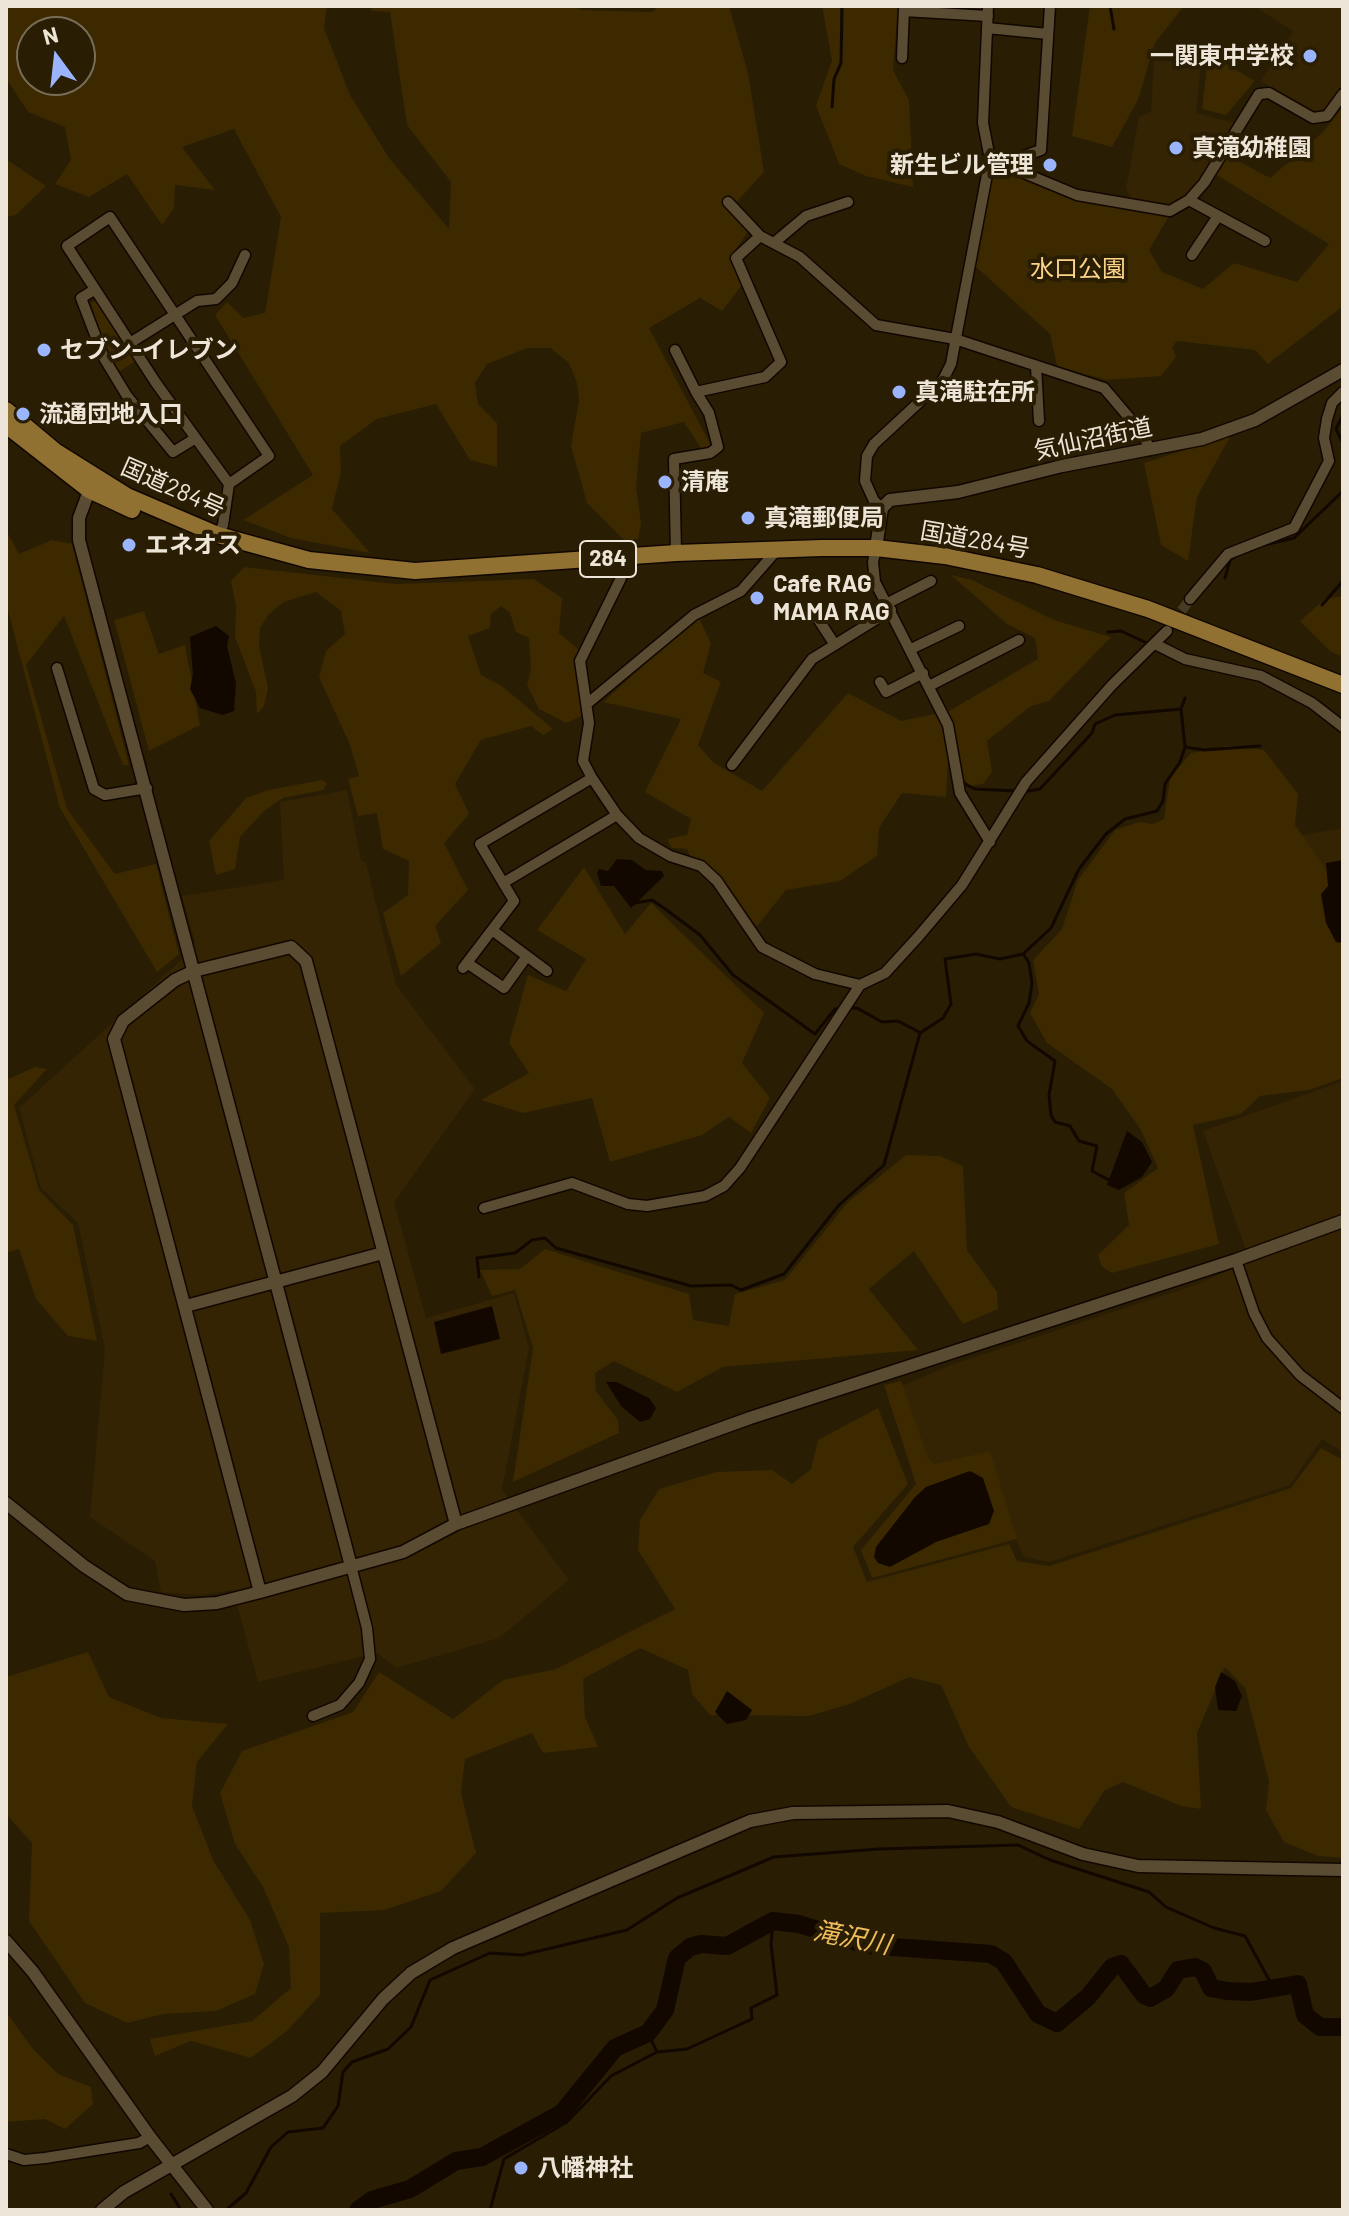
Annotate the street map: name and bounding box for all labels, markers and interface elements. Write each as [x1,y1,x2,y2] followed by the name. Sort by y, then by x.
[16,16,96,96] north arrow
[40,20,61,49] text: N
[1150,42,1294,70] place label: 一関東中学校
[1301,47,1319,65] marker: 一関東中学校
[1192,134,1312,162] place label: 真滝幼稚園
[1167,139,1185,157] marker: 真滝幼稚園
[890,151,1034,179] place label: 新生ビル管理
[1041,156,1059,174] marker: 新生ビル管理
[1030,255,1126,283] park label: 水口公園
[60,336,238,364] place label: セブン-イレブン
[35,341,53,359] marker: セブン-イレブン
[915,378,1035,406] place label: 真滝駐在所
[890,383,908,401] marker: 真滝駐在所
[39,400,183,428] place label: 流通団地入口
[14,405,32,423] marker: 流通団地入口
[1031,412,1155,466] street label: 気仙沼街道
[117,452,229,524] street label: 国道284号
[681,468,729,496] place label: 清庵
[656,473,674,491] marker: 清庵
[764,504,884,532] place label: 真滝郵便局
[739,509,757,527] marker: 真滝郵便局
[918,516,1032,564] street label: 国道284号
[145,531,241,559] place label: エネオス
[120,536,138,554] marker: エネオス
[580,541,636,577] road number: 284
[773,570,890,626] place label: Cafe RAG MAMA RAG
[748,589,766,607] marker: Cafe RAG MAMA RAG
[811,1915,893,1961] water label: 滝沢川
[537,2154,633,2182] place label: 八幡神社
[512,2159,530,2177] marker: 八幡神社

